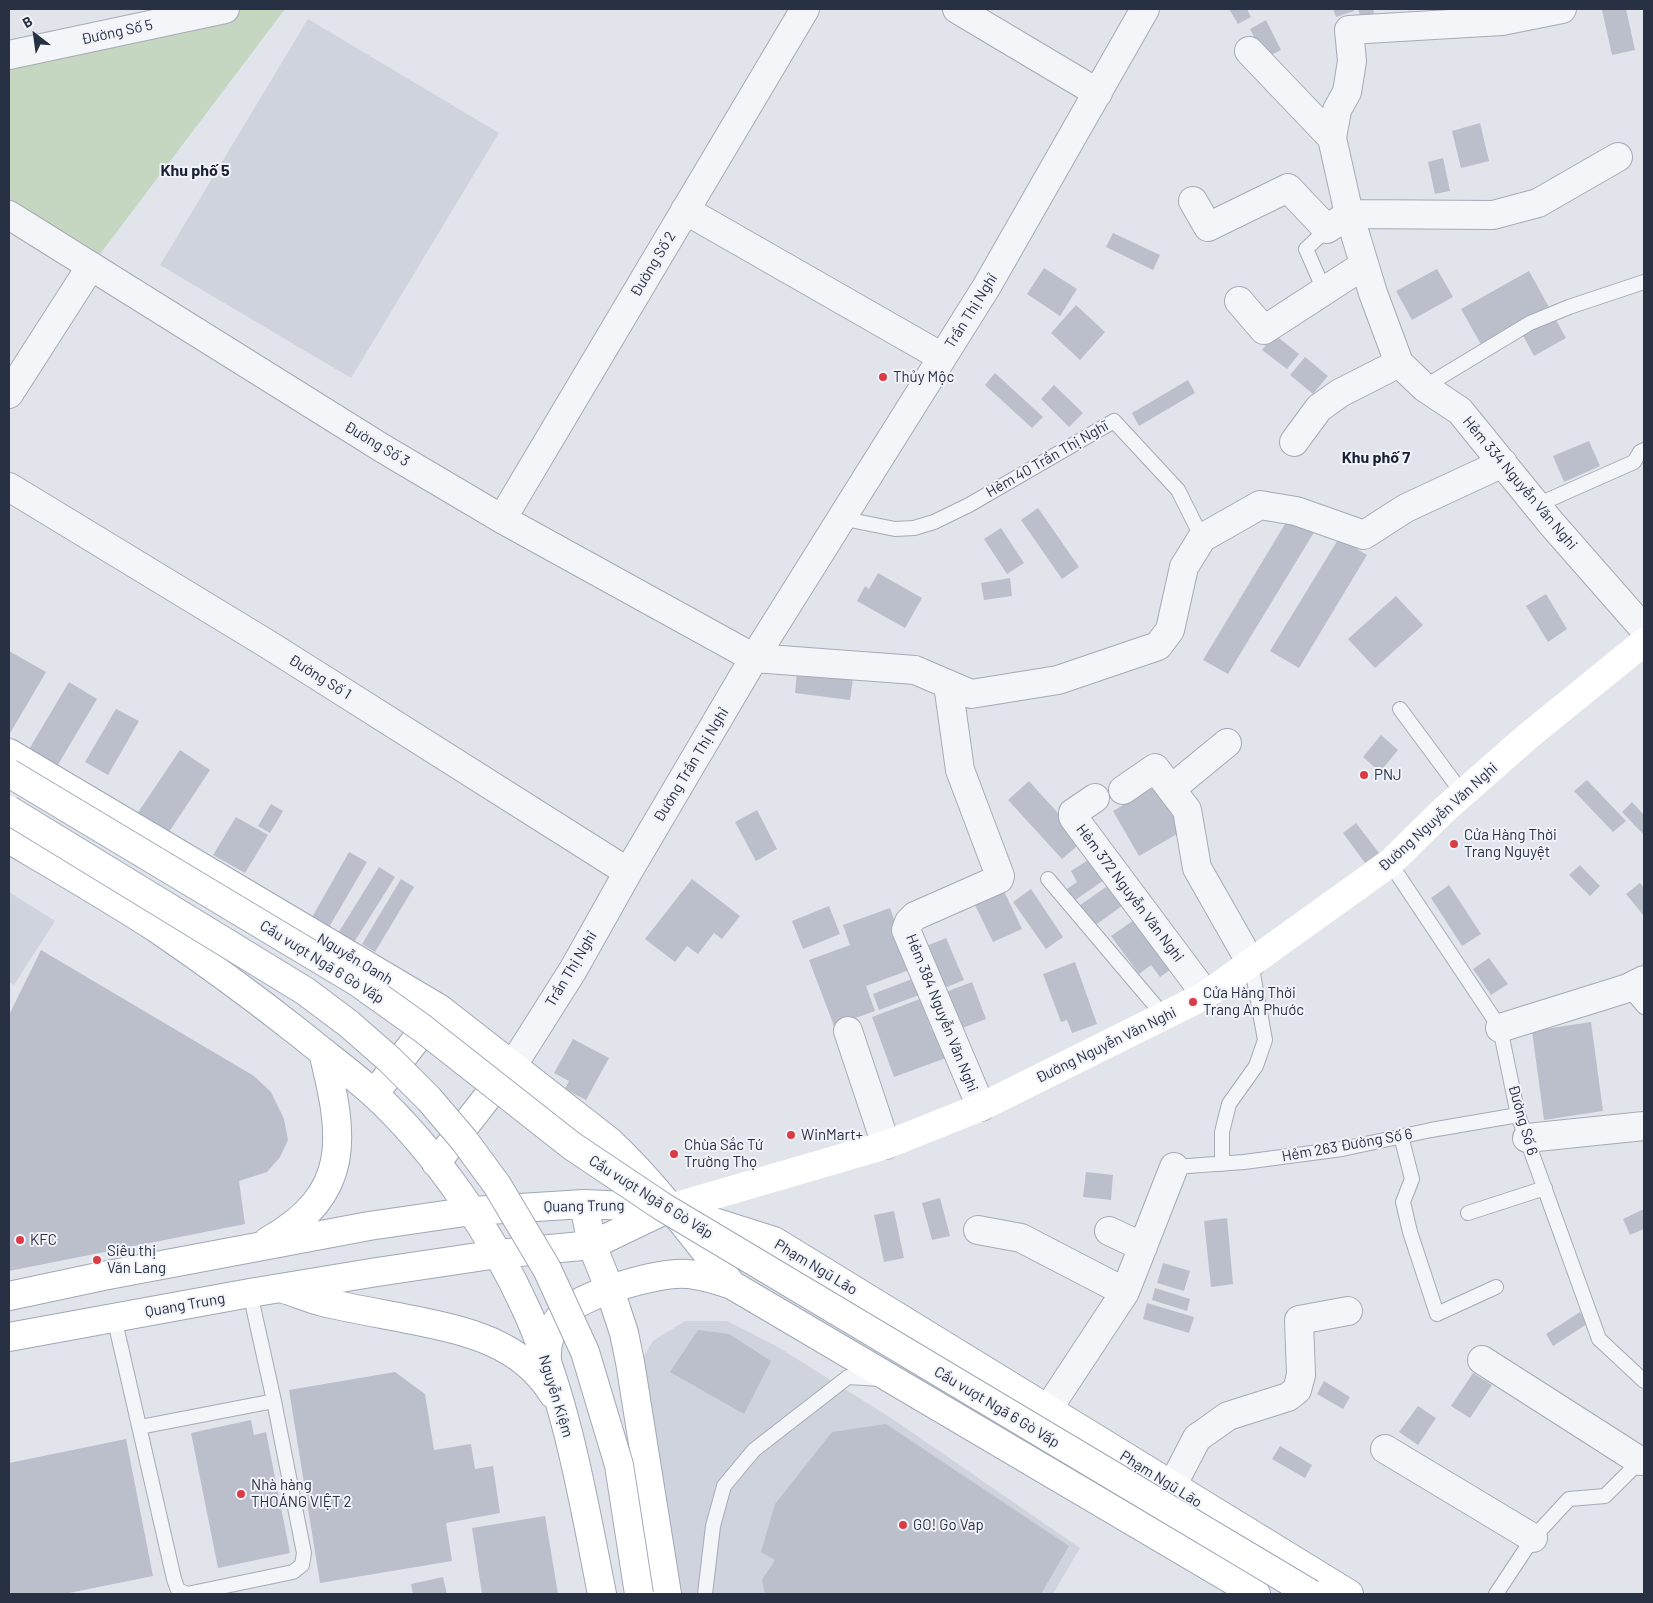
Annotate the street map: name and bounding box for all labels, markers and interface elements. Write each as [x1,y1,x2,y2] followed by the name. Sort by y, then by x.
[10,10,60,60] north arrow
[19,12,35,31] text: B
[80,16,154,48] street label: Đường Số 5
[160,161,230,181] district label: Khu phố 5
[626,228,680,300] street label: Đường Số 2
[941,270,1001,352] street label: Trần Thị Nghỉ
[893,368,954,386] place label: Thủy Mộc
[877,371,889,383] marker: Thủy Mộc
[1459,413,1581,553] street label: Hẻm 334 Nguyễn Văn Nghi
[983,417,1111,501] street label: Hẻm 40 Trần Thị Nghĩ
[341,418,413,470] street label: Đường Số 3
[1342,448,1410,468] district label: Khu phố 7
[285,651,355,703] street label: Đường Số 1
[650,705,732,825] street label: Đường Trần Thị Nghỉ
[1375,759,1501,875] street label: Đường Nguyễn Văn Nghi
[1374,766,1402,784] place label: PNJ
[1358,769,1370,781] marker: PNJ
[1072,821,1188,965] street label: Hẻm 372 Nguyễn Văn Nghi
[1464,826,1557,861] place label: Cửa Hàng Thời Trang Nguyệt
[1448,838,1460,850] marker: Cửa Hàng Thời Trang Nguyệt
[257,916,387,1008] street label: Cầu vượt Ngã 6 Gò Vấp
[541,928,601,1010] street label: Trần Thị Nghỉ
[314,929,396,989] street label: Nguyễn Oanh
[902,931,982,1095] street label: Hẻm 384 Nguyễn Văn Nghi
[1203,984,1304,1019] place label: Cửa Hàng Thời Trang An Phước
[1187,996,1199,1008] marker: Cửa Hàng Thời Trang An Phước
[1033,1003,1179,1087] street label: Đường Nguyễn Văn Nghi
[1504,1083,1542,1157] street label: Đường Số 6
[1280,1125,1414,1165] street label: Hẻm 263 Đường Số 6
[801,1126,863,1144] place label: WinMart+
[785,1129,797,1141] marker: WinMart+
[684,1136,763,1171] place label: Chùa Sắc Tứ Trường Thọ
[668,1148,680,1160] marker: Chùa Sắc Tứ Trường Thọ
[586,1151,716,1243] street label: Cầu vượt Ngã 6 Gò Vấp
[543,1196,625,1216] street label: Quang Trung
[30,1231,57,1249] place label: KFC
[14,1234,26,1246] marker: KFC
[771,1235,861,1299] street label: Phạm Ngũ Lão
[107,1242,166,1277] place label: Siêu thị Văn Lang
[91,1254,103,1266] marker: Siêu thị Văn Lang
[144,1289,226,1321] street label: Quang Trung
[535,1353,577,1439] street label: Nguyễn Kiệm
[931,1362,1063,1452] street label: Cầu vượt Ngã 6 Gò Vấp
[1117,1447,1205,1511] street label: Phạm Ngũ Lão
[251,1476,351,1511] place label: Nhà hàng THOÁNG VIỆT 2
[235,1488,247,1500] marker: Nhà hàng THOÁNG VIỆT 2
[913,1516,984,1534] place label: GO! Go Vap
[897,1519,909,1531] marker: GO! Go Vap

